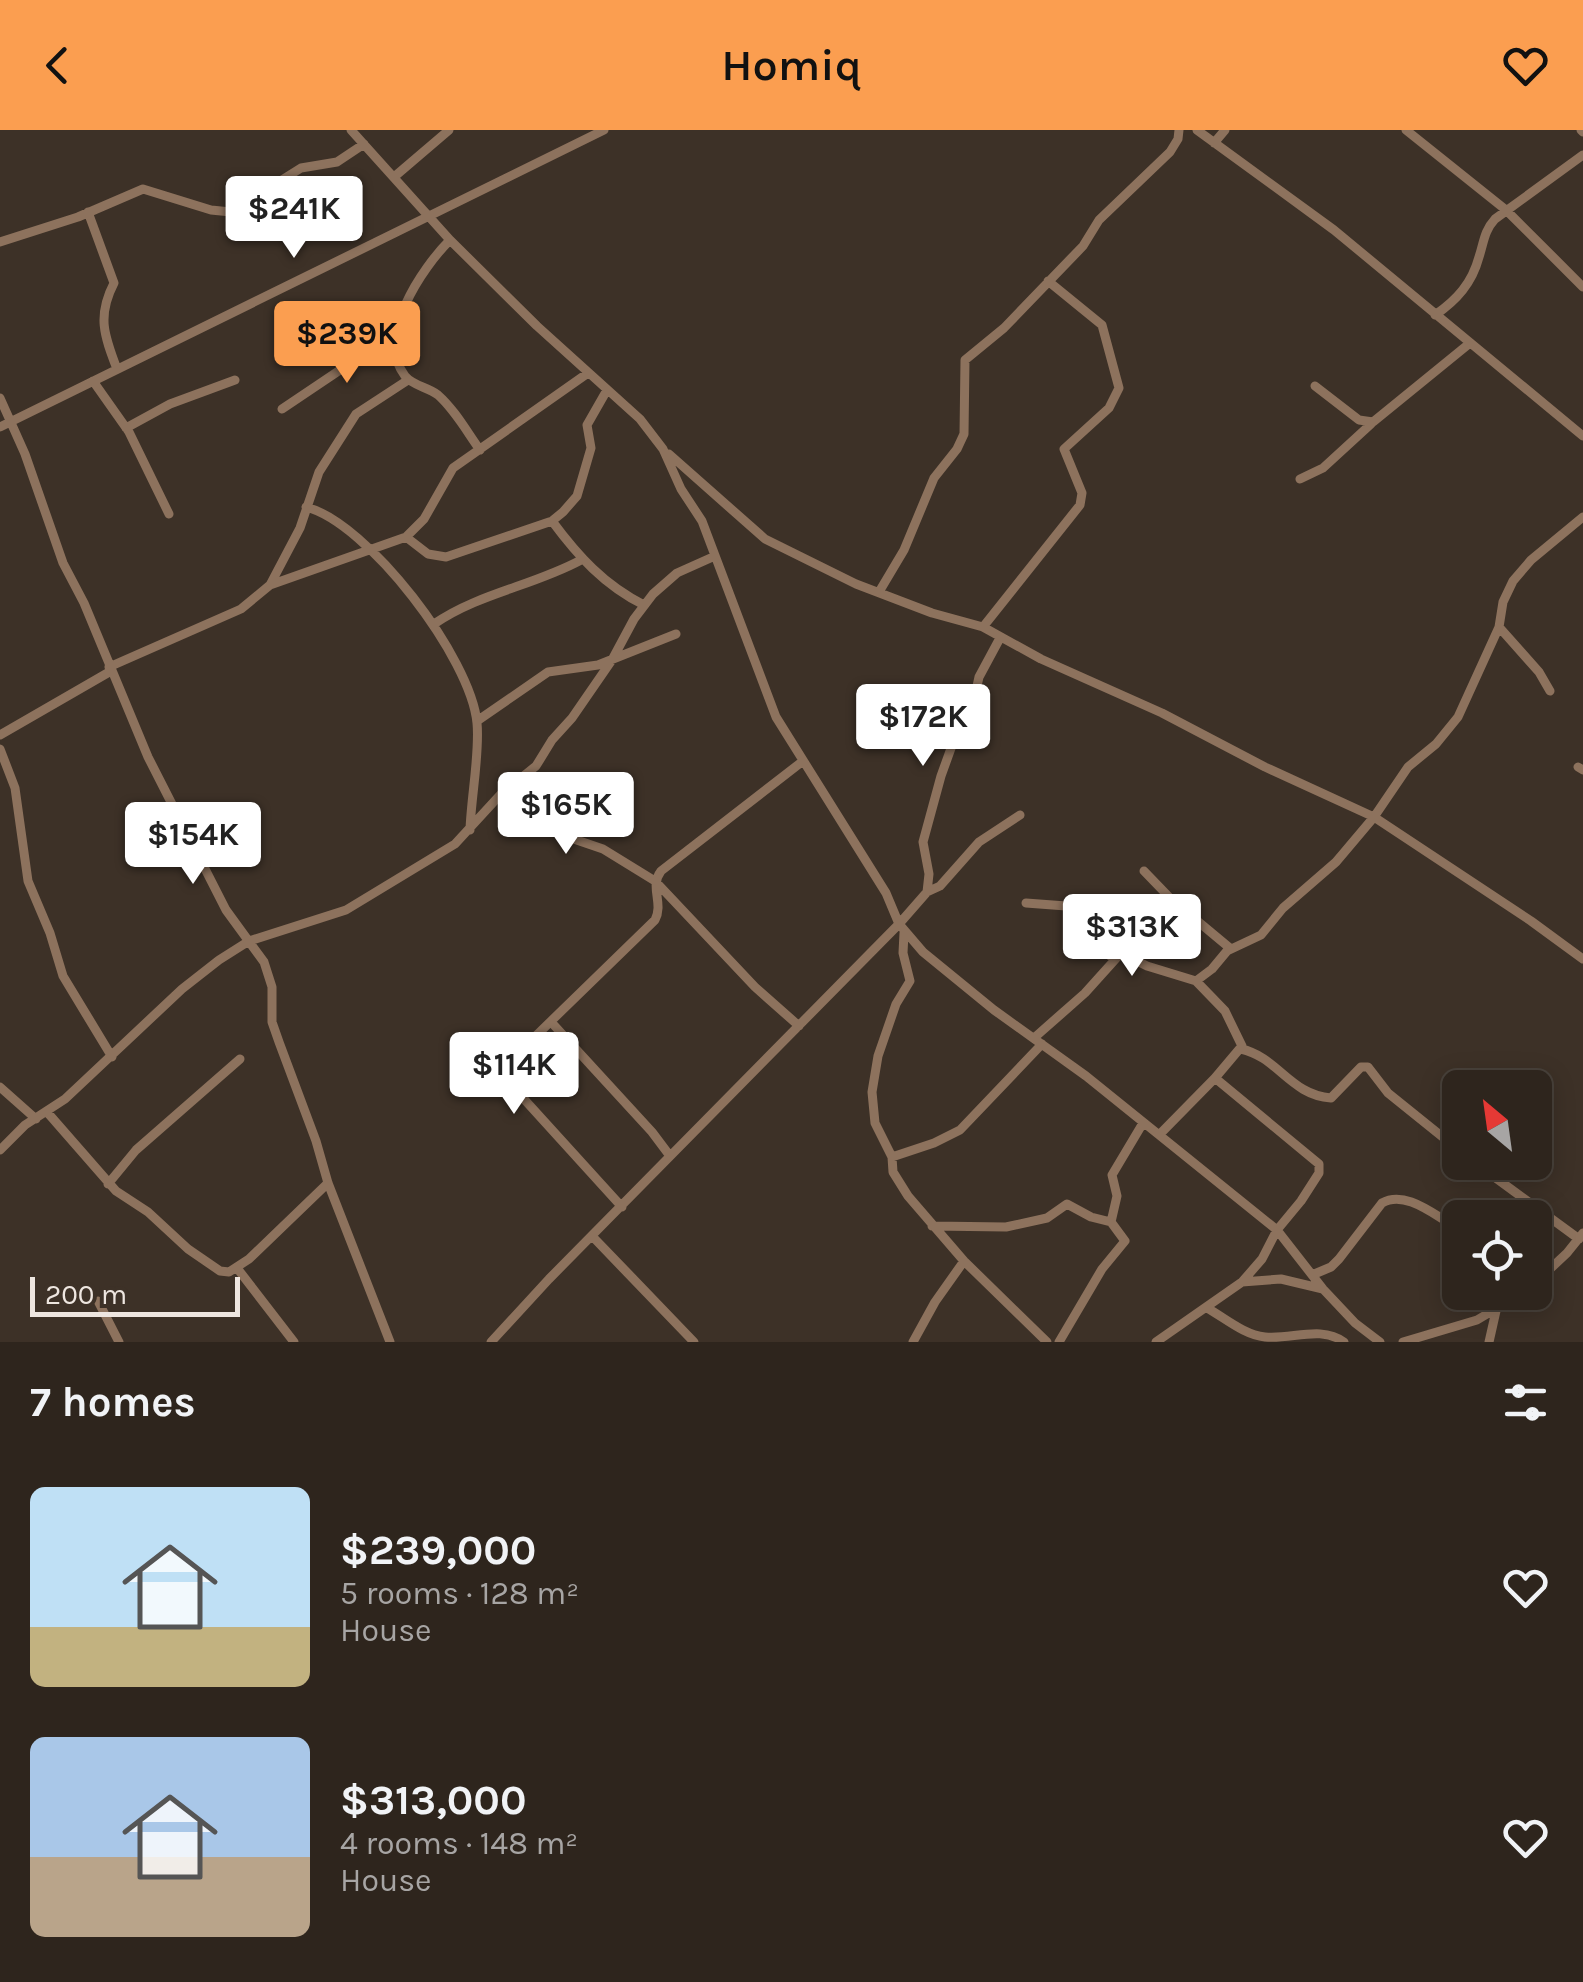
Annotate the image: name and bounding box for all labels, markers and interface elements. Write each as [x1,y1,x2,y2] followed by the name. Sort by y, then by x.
[30,38,85,93] icon: back
[1498,38,1553,93] icon: heart
[721,39,862,91] text: Homiq
[224,176,364,261] pin: $241K
[248,190,340,227] text: $241K
[277,301,417,386] pin: $239K
[296,315,398,352] text: $239K
[853,684,993,769] pin: $172K
[878,698,968,735] text: $172K
[496,772,636,857] pin: $165K
[520,786,612,823] text: $165K
[123,802,263,887] pin: $154K
[147,816,239,853] text: $154K
[1062,894,1202,979] pin: $313K
[1085,908,1179,945] text: $313K
[444,1032,584,1117] pin: $114K
[472,1046,556,1083] text: $114K
[1442,1070,1552,1180] north arrow
[1442,1070,1552,1310] map controls
[1442,1200,1552,1310] button: locate
[30,1272,240,1316] scale bar
[45,1278,127,1311] text: 200 m
[1498,1375,1553,1430] icon: filters
[30,1377,196,1427] text: 7 homes
[340,1525,536,1575] text: $239,000
[110,1527,230,1647] icon: home
[1498,1560,1553,1615] icon: heart
[340,1575,579,1612] text: 5 rooms · 128 m²
[340,1612,432,1649] text: House
[340,1775,526,1825] text: $313,000
[110,1777,230,1897] icon: home
[1498,1810,1553,1865] icon: heart
[340,1825,578,1862] text: 4 rooms · 148 m²
[340,1862,432,1899] text: House

